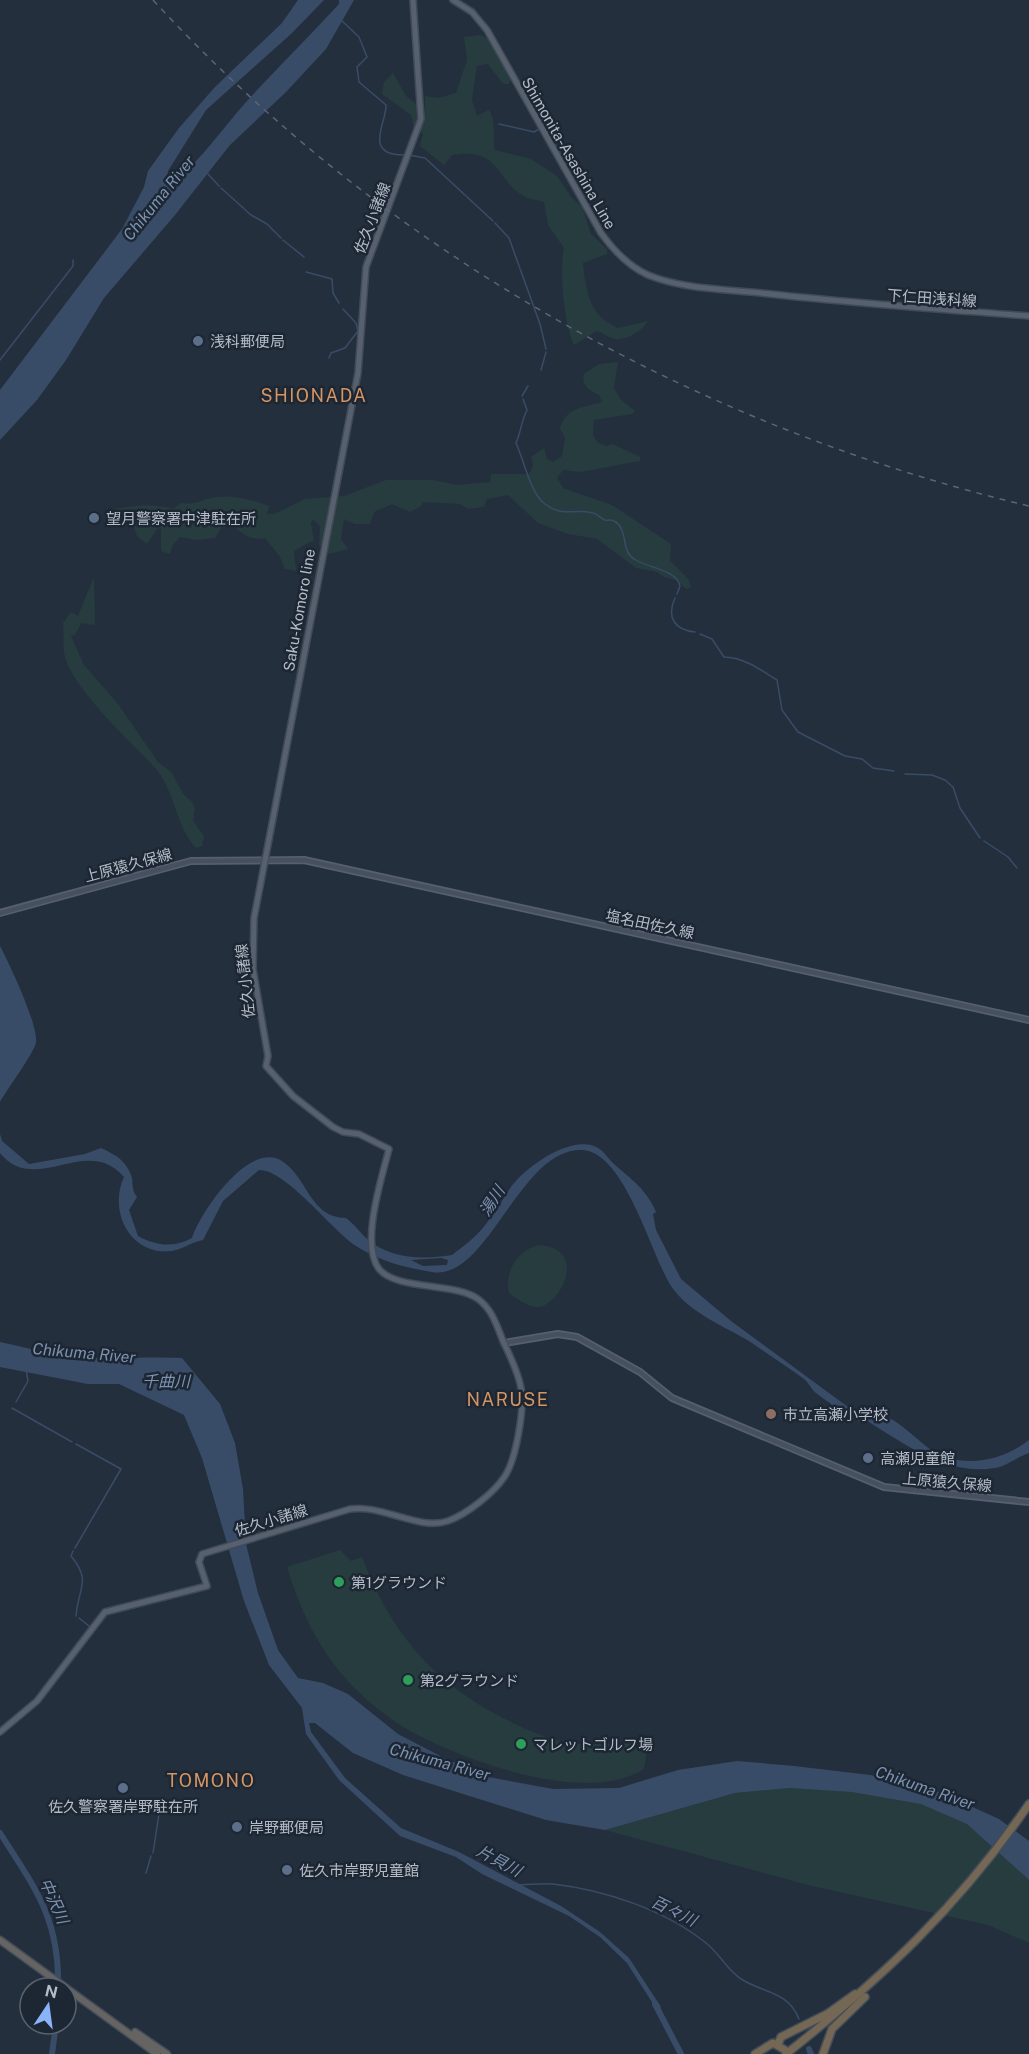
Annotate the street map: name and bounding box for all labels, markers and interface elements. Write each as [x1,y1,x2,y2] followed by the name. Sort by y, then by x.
[519,74,619,232] street label: Shimonita-Asashina Line
[119,151,200,244] water label: Chikuma River
[351,180,393,256] street label: 佐久小諸線
[887,286,977,310] street label: 下仁田浅科線
[210,333,285,350] place label: 浅科郵便局
[191,334,205,348] marker: 浅科郵便局
[260,385,368,406] district label: SHIONADA
[106,510,256,527] place label: 望月警察署中津駐在所
[87,511,101,525] marker: 望月警察署中津駐在所
[280,548,318,672] street label: Saku-Komoro line
[82,845,174,885] street label: 上原猿久保線
[604,906,696,942] street label: 塩名田佐久線
[233,943,257,1019] street label: 佐久小諸線
[475,1181,510,1220] water label: 湯川
[32,1339,137,1367] water label: Chikuma River
[142,1372,192,1391] water label: 千曲川
[467,1389,549,1410] district label: NARUSE
[783,1406,888,1423] place label: 市立高瀬小学校
[764,1407,778,1421] marker: 市立高瀬小学校
[880,1450,955,1467] place label: 高瀬児童館
[861,1451,875,1465] marker: 高瀬児童館
[901,1470,993,1494] street label: 上原猿久保線
[233,1501,309,1539] street label: 佐久小諸線
[351,1574,447,1591] place label: 第1グラウンド
[332,1575,346,1589] marker: 第1グラウンド
[420,1672,519,1689] place label: 第2グラウンド
[401,1673,415,1687] marker: 第2グラウンド
[533,1736,653,1753] place label: マレットゴルフ場
[514,1737,528,1751] marker: マレットゴルフ場
[388,1739,493,1785] water label: Chikuma River
[873,1762,978,1814] water label: Chikuma River
[167,1770,255,1791] district label: TOMONO
[116,1781,130,1795] marker: 佐久警察署岸野駐在所
[48,1798,198,1815] place label: 佐久警察署岸野駐在所
[249,1819,324,1836] place label: 岸野郵便局
[230,1820,244,1834] marker: 岸野郵便局
[473,1841,526,1882] water label: 片貝川
[299,1862,419,1879] place label: 佐久市岸野児童館
[280,1863,294,1877] marker: 佐久市岸野児童館
[36,1875,73,1929] water label: 中沢川
[648,1892,702,1931] water label: 百々川
[18,1976,78,2036] north arrow
[43,1981,59,2003] text: N

